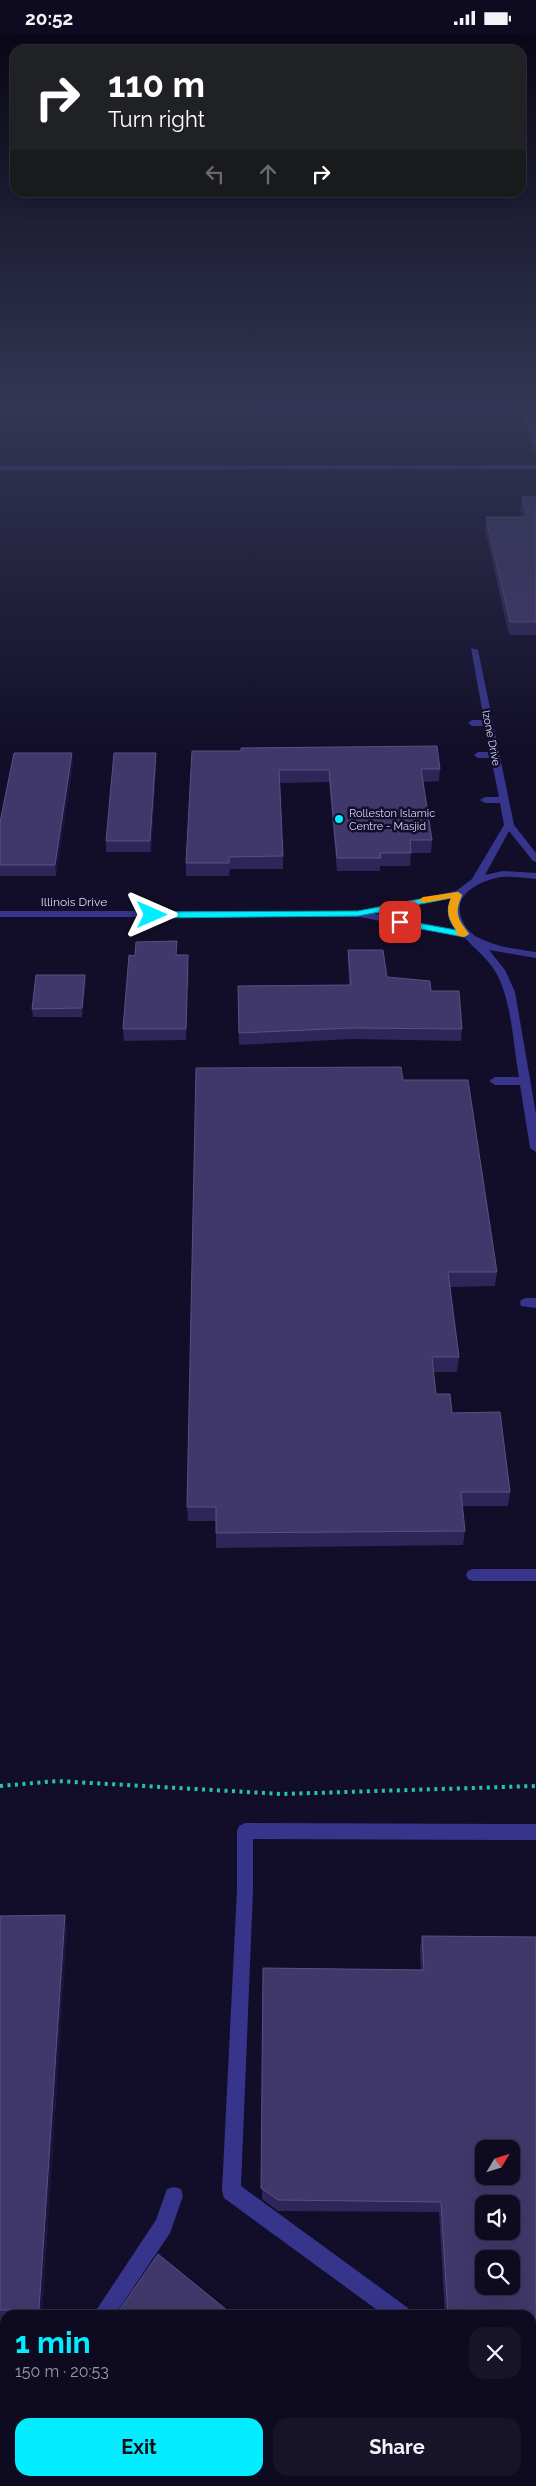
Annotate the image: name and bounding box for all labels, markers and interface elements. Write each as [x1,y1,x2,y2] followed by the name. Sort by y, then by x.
[25,7,73,29] text: 20:52
[108,64,205,105] text: 110 m
[25,65,90,130] icon: right
[108,106,205,132] text: Turn right
[201,160,229,188] icon: left
[254,160,282,188] icon: ahead
[307,160,335,188] icon: right
[479,709,503,767] street label: Izone Drive
[349,807,435,833] place label: Rolleston Islamic Centre - Masjid
[333,813,345,825] marker: Rolleston Islamic Centre - Masjid
[125,888,177,940] position arrow
[41,895,107,909] street label: Illinois Drive
[379,901,421,943] pin
[386,908,414,936] icon: arrive
[475,2140,520,2185] north arrow
[475,2140,520,2295] map controls
[475,2195,520,2240] button: sound
[475,2250,520,2295] button: search
[15,2325,91,2360] text: 1 min
[469,2327,521,2379] button: close
[15,2362,109,2381] text: 150 m · 20:53
[15,2418,263,2476] button: Exit
[273,2418,521,2476] button: Share

